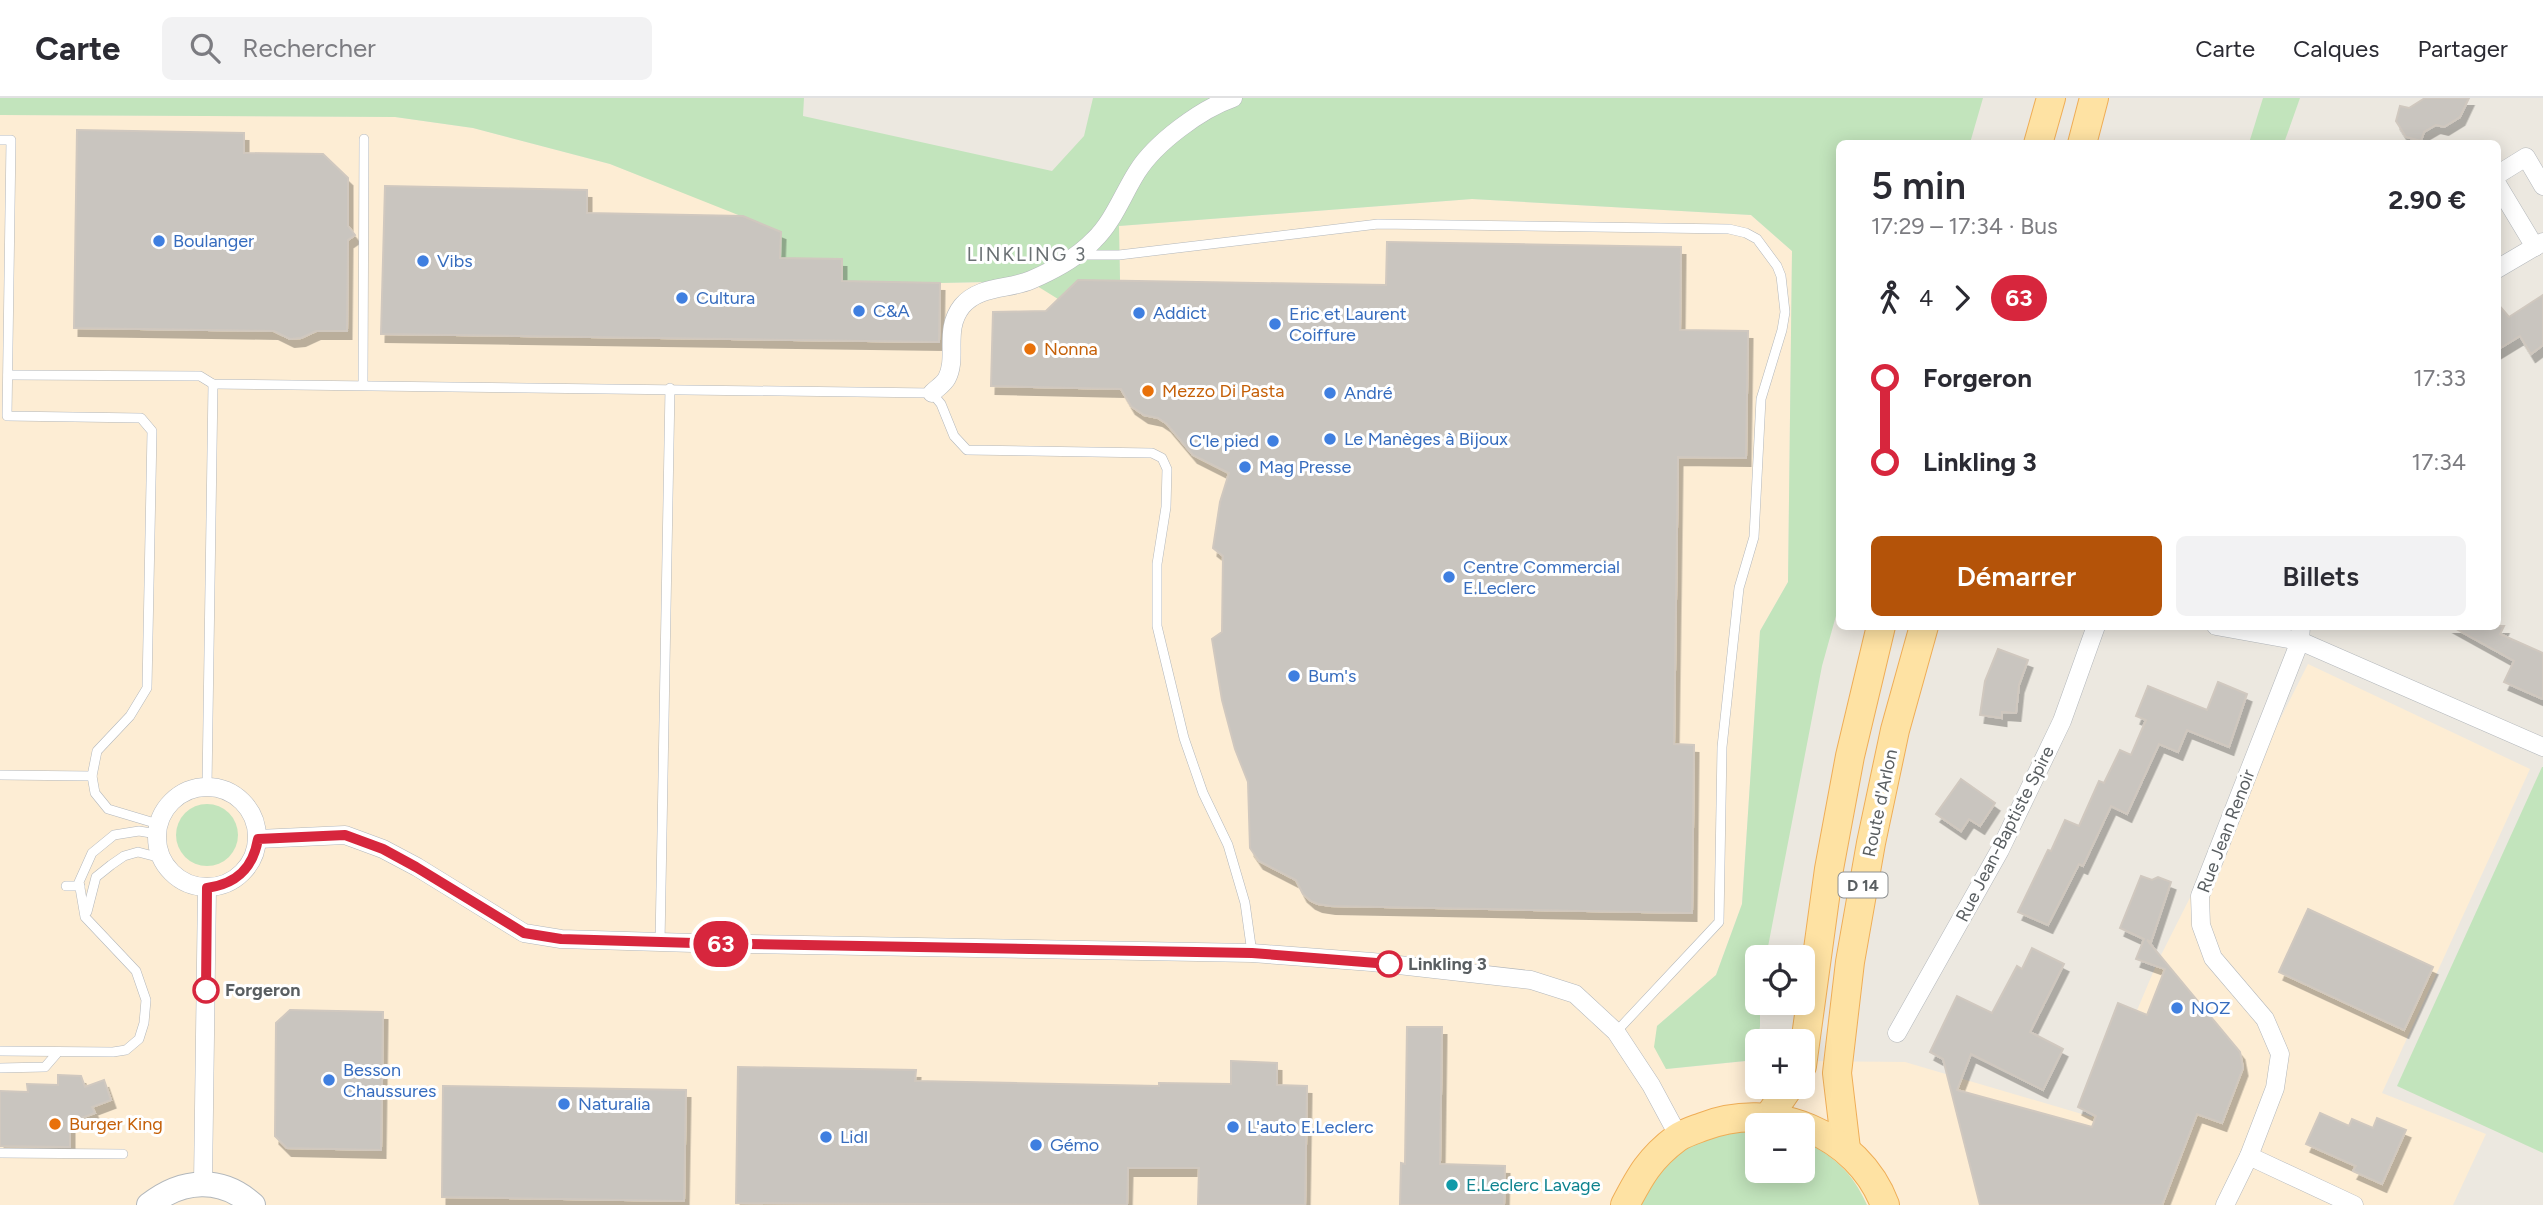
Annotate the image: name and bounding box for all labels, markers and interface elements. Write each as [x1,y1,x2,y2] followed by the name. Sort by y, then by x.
[162,17,652,80] search box
[35,29,120,68] text: Carte
[186,29,224,67] icon: search
[242,32,376,64] text: Rechercher
[2195,34,2255,63] text: Carte
[2293,34,2379,63] text: Calques
[2417,34,2508,63] text: Partager
[1871,163,1966,209] text: 5 min
[2388,184,2466,216] text: 2.90 €
[1871,212,2058,240] text: 17:29 – 17:34 · Bus
[173,230,254,252] place label: Boulanger
[151,233,167,249] marker: Boulanger
[967,243,1087,266] district label: LINKLING 3
[437,250,473,272] place label: Vibs
[415,253,431,269] marker: Vibs
[1871,279,1909,317] icon: walk
[1943,279,1981,317] icon: forward
[2005,283,2033,312] text: 63
[1919,284,1933,312] text: 4
[696,287,755,309] place label: Cultura
[674,290,690,306] marker: Cultura
[873,300,910,322] place label: C&A
[1153,302,1207,324] place label: Addict
[851,303,867,319] marker: C&A
[1289,303,1407,346] place label: Eric et Laurent Coiffure
[1131,305,1147,321] marker: Addict
[1267,316,1283,332] marker: Eric et Laurent Coiffure
[1044,338,1098,360] place label: Nonna
[1022,341,1038,357] marker: Nonna
[1923,362,2032,394] text: Forgeron
[2413,364,2466,392] text: 17:33
[1162,380,1284,402] place label: Mezzo Di Pasta
[1344,382,1393,404] place label: André
[1140,383,1156,399] marker: Mezzo Di Pasta
[1322,385,1338,401] marker: André
[1344,428,1508,450] place label: Le Manèges à Bijoux
[1189,430,1259,452] place label: C'le pied
[1322,431,1338,447] marker: Le Manèges à Bijoux
[1265,433,1281,449] marker: C'le pied
[1923,446,2037,478] text: Linkling 3
[2412,448,2466,476] text: 17:34
[1259,456,1351,478] place label: Mag Presse
[1237,459,1253,475] marker: Mag Presse
[1871,536,2162,616] button: Démarrer
[2176,536,2466,616] button: Billets
[1463,556,1620,599] place label: Centre Commercial E.Leclerc
[1441,569,1457,585] marker: Centre Commercial E.Leclerc
[1308,665,1356,687] place label: Bum's
[1286,668,1302,684] marker: Bum's
[1951,742,2059,926] street label: Rue Jean-Baptiste Spire
[1858,747,1902,859] street label: Route d'Arlon
[2192,766,2260,896] street label: Rue Jean Renoir
[1839,872,1888,898] road number: D 14
[690,921,752,967] line badge: 63
[707,929,735,958] text: 63
[1745,945,1815,1183] map controls
[1745,945,1815,1015] button: locate
[1376,951,1402,977] marker: Linkling 3
[1408,953,1487,975] place label: Linkling 3
[193,977,219,1003] marker: Forgeron
[225,979,300,1001] place label: Forgeron
[2191,997,2230,1019] place label: NOZ
[2169,1000,2185,1016] marker: NOZ
[1745,1029,1815,1099] button: +
[343,1059,436,1102] place label: Besson Chaussures
[321,1072,337,1088] marker: Besson Chaussures
[578,1093,651,1115] place label: Naturalia
[556,1096,572,1112] marker: Naturalia
[69,1113,163,1135] place label: Burger King
[1745,1113,1815,1183] button: −
[47,1116,63,1132] marker: Burger King
[1247,1116,1374,1138] place label: L'auto E.Leclerc
[1225,1119,1241,1135] marker: L'auto E.Leclerc
[840,1126,868,1148] place label: Lidl
[818,1129,834,1145] marker: Lidl
[1050,1134,1099,1156] place label: Gémo
[1028,1137,1044,1153] marker: Gémo
[1466,1174,1601,1196] place label: E.Leclerc Lavage
[1444,1177,1460,1193] marker: E.Leclerc Lavage

